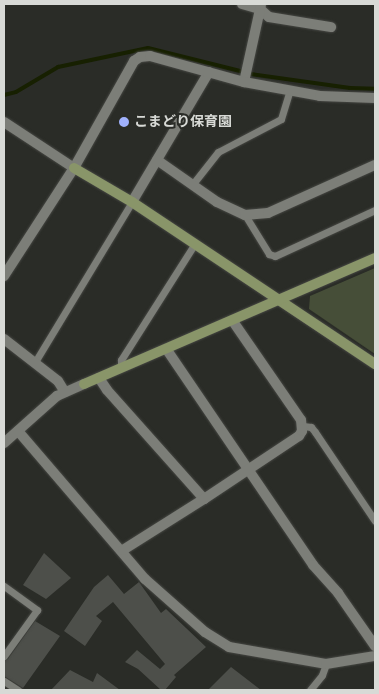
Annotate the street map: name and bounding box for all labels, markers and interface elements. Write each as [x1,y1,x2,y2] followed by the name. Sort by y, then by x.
[134,114,232,130] place label: こまどり保育園
[118,116,130,128] marker: こまどり保育園

